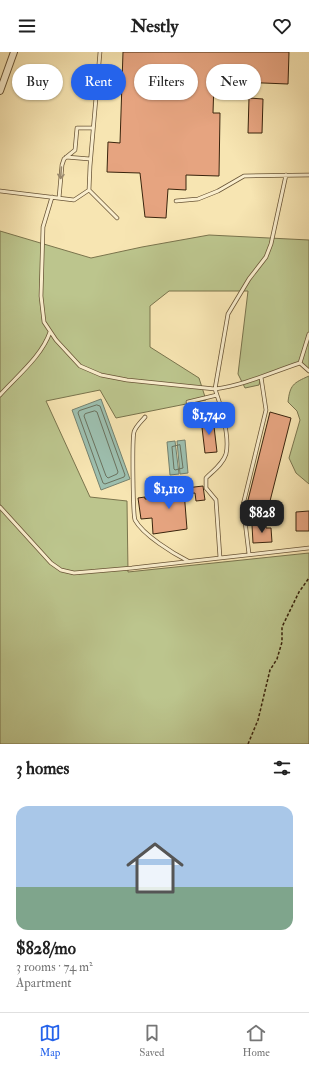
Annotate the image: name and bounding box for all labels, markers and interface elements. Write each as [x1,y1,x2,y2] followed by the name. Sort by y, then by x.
[16,15,38,37] icon: menu
[131,15,178,38] text: Nestly
[271,15,293,37] icon: heart
[12,64,63,100] chip: Buy
[71,64,126,100] chip: Rent
[134,64,198,100] chip: Filters
[206,64,261,100] chip: New
[58,166,65,179] one-way arrow
[176,402,242,436] pin: $1,740
[192,407,226,423] text: $1,740
[136,476,202,510] pin: $1,110
[154,481,184,497] text: $1,110
[238,500,286,534] pin: $828
[249,505,275,521] text: $828
[271,757,293,779] icon: filters
[16,758,69,779] text: 3 homes
[119,832,191,904] icon: home
[16,938,76,959] text: $828/mo
[16,959,93,975] text: 3 rooms · 74 m²
[16,975,72,991] text: Apartment
[39,1022,61,1059] tab: Map
[139,1022,164,1059] tab: Saved
[243,1022,270,1059] tab: Home

